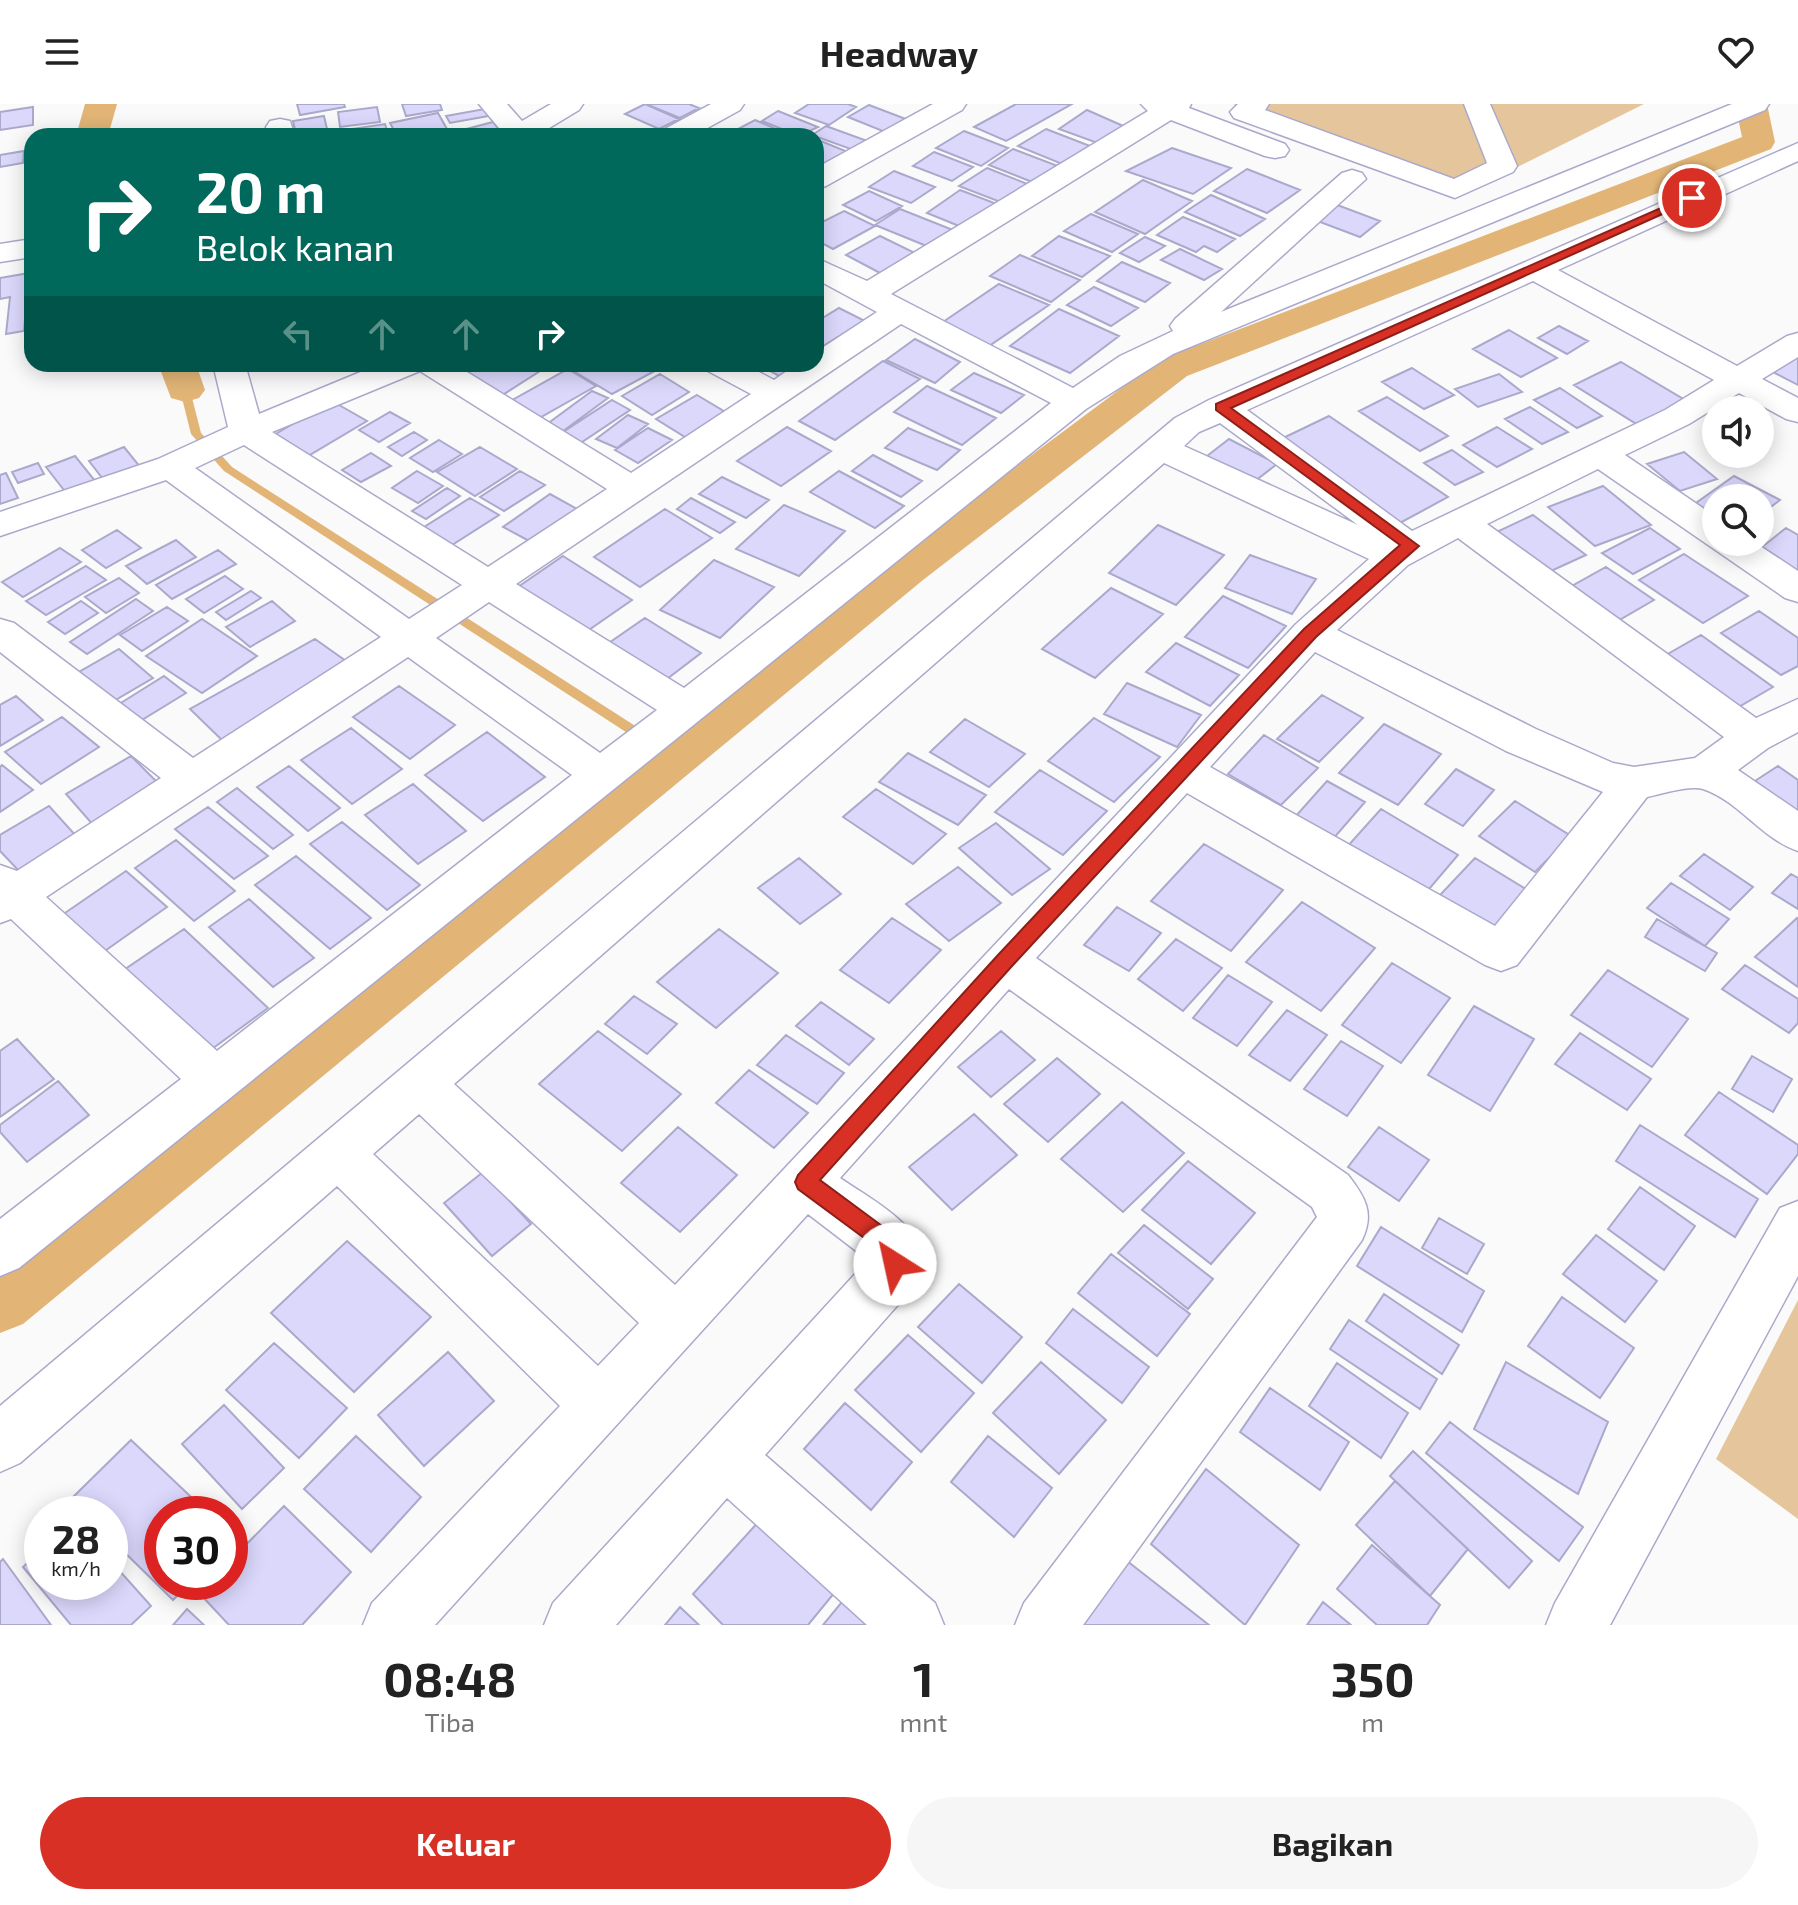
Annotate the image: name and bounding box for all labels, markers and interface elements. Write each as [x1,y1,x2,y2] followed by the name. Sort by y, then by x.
[40,30,84,74] icon: menu
[1714,30,1758,74] icon: heart
[820,31,978,74] text: Headway
[196,157,325,224] text: 20 m
[64,160,168,264] icon: right
[1658,164,1726,232] pin
[1670,176,1714,220] icon: arrive
[196,225,394,268] text: Belok kanan
[276,312,320,356] icon: left
[360,312,404,356] icon: ahead
[444,312,488,356] icon: ahead
[528,312,572,356] icon: right
[1702,396,1774,556] map controls
[1702,396,1774,468] button: sound
[1702,484,1774,556] button: search
[853,1222,937,1306] position arrow
[144,1496,248,1600] speed limit sign: 30
[52,1514,100,1562] text: 28
[51,1556,101,1580] text: km/h
[383,1649,516,1707] text: 08:48
[913,1649,934,1707] text: 1
[1331,1649,1415,1707] text: 350
[424,1706,475,1737] text: Tiba
[900,1706,947,1737] text: mnt
[1361,1706,1384,1737] text: m
[40,1797,891,1889] button: Keluar
[907,1797,1758,1889] button: Bagikan

